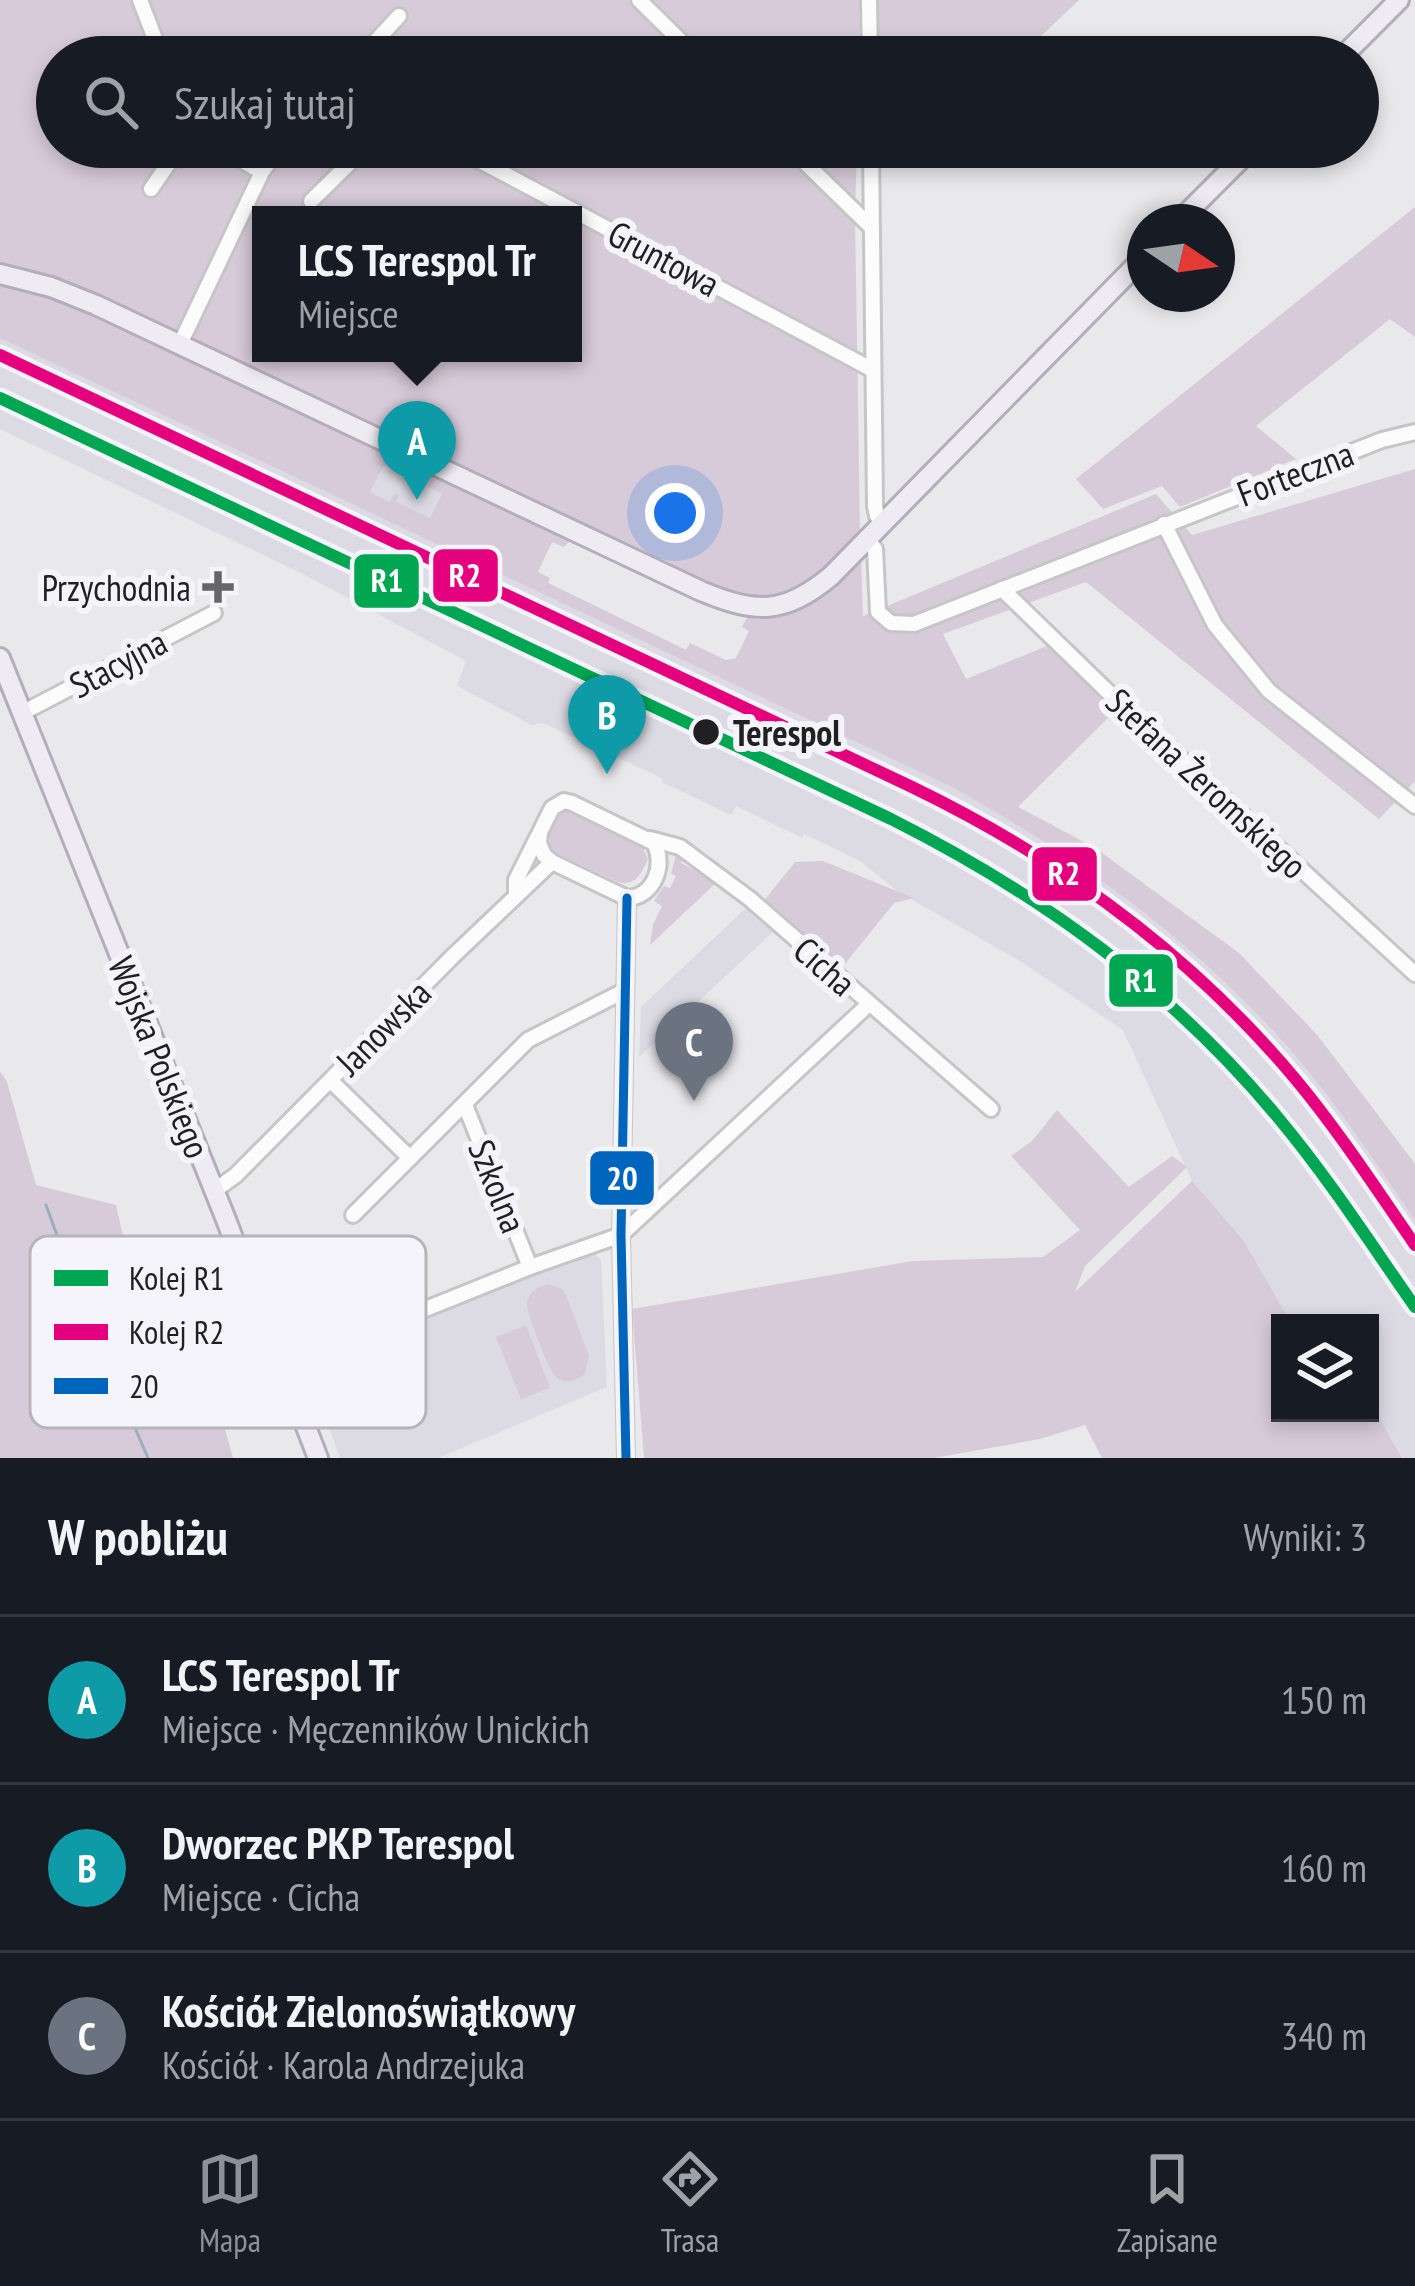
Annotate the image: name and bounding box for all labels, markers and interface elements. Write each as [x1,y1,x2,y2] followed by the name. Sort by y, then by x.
[36,36,1379,168] search box
[78,69,144,135] icon: search
[174,73,356,131] text: Szukaj tutaj
[1127,204,1235,312] north arrow
[252,206,582,362] popup
[600,209,728,307] street label: Gruntowa
[298,230,536,288] text: LCS Terespol Tr
[298,288,399,339] text: Miejsce
[378,401,456,500] pin: A
[1230,429,1360,517] street label: Forteczna
[645,483,705,543] your location
[431,547,500,604] line badge: R2
[352,552,421,610] line badge: R1
[449,553,481,596] text: R2
[371,558,403,601] text: R1
[42,564,191,611] place label: Przychodnia
[202,571,234,603] marker: Przychodnia
[61,618,175,708] street label: Stacyjna
[568,675,646,774] pin: B
[1096,678,1318,888] street label: Stefana Żeromskiego
[733,709,841,756] place label: Terespol
[690,716,722,748] marker: Terespol
[1030,845,1099,903] line badge: R2
[1048,851,1080,894] text: R2
[784,926,866,1006] street label: Cicha
[98,949,222,1165] street label: Wojska Polskiego
[1107,952,1175,1009] line badge: R1
[1125,958,1157,1001] text: R1
[325,969,441,1085] street label: Janowska
[655,1002,733,1101] pin: C
[458,1133,538,1239] street label: Szkolna
[588,1149,656,1207] line badge: 20
[606,1156,638,1199] text: 20
[30,1236,426,1428] legend
[129,1256,224,1299] text: Kolej R1
[129,1310,224,1353] text: Kolej R2
[1271,1314,1379,1422] map controls
[1271,1314,1379,1422] button: layers
[129,1364,159,1407] text: 20
[48,1503,228,1569] text: W pobliżu
[1244,1511,1367,1562] text: Wyniki: 3
[162,1645,399,1703] text: LCS Terespol Tr
[77,1674,97,1725] text: A
[1281,1674,1367,1725] text: 150 m
[162,1703,590,1754] text: Miejsce · Męczenników Unickich
[162,1813,514,1871] text: Dworzec PKP Terespol
[77,1842,97,1893] text: B
[1281,1842,1367,1893] text: 160 m
[162,1871,360,1922] text: Miejsce · Cicha
[162,1981,575,2039] text: Kościół Zielonoświątkowy
[78,2010,96,2061] text: C
[1281,2010,1367,2061] text: 340 m
[162,2039,525,2090] text: Kościół · Karola Andrzejuka
[197,2146,263,2261] tab: Mapa
[657,2146,723,2261] tab: Trasa
[1117,2146,1218,2261] tab: Zapisane

